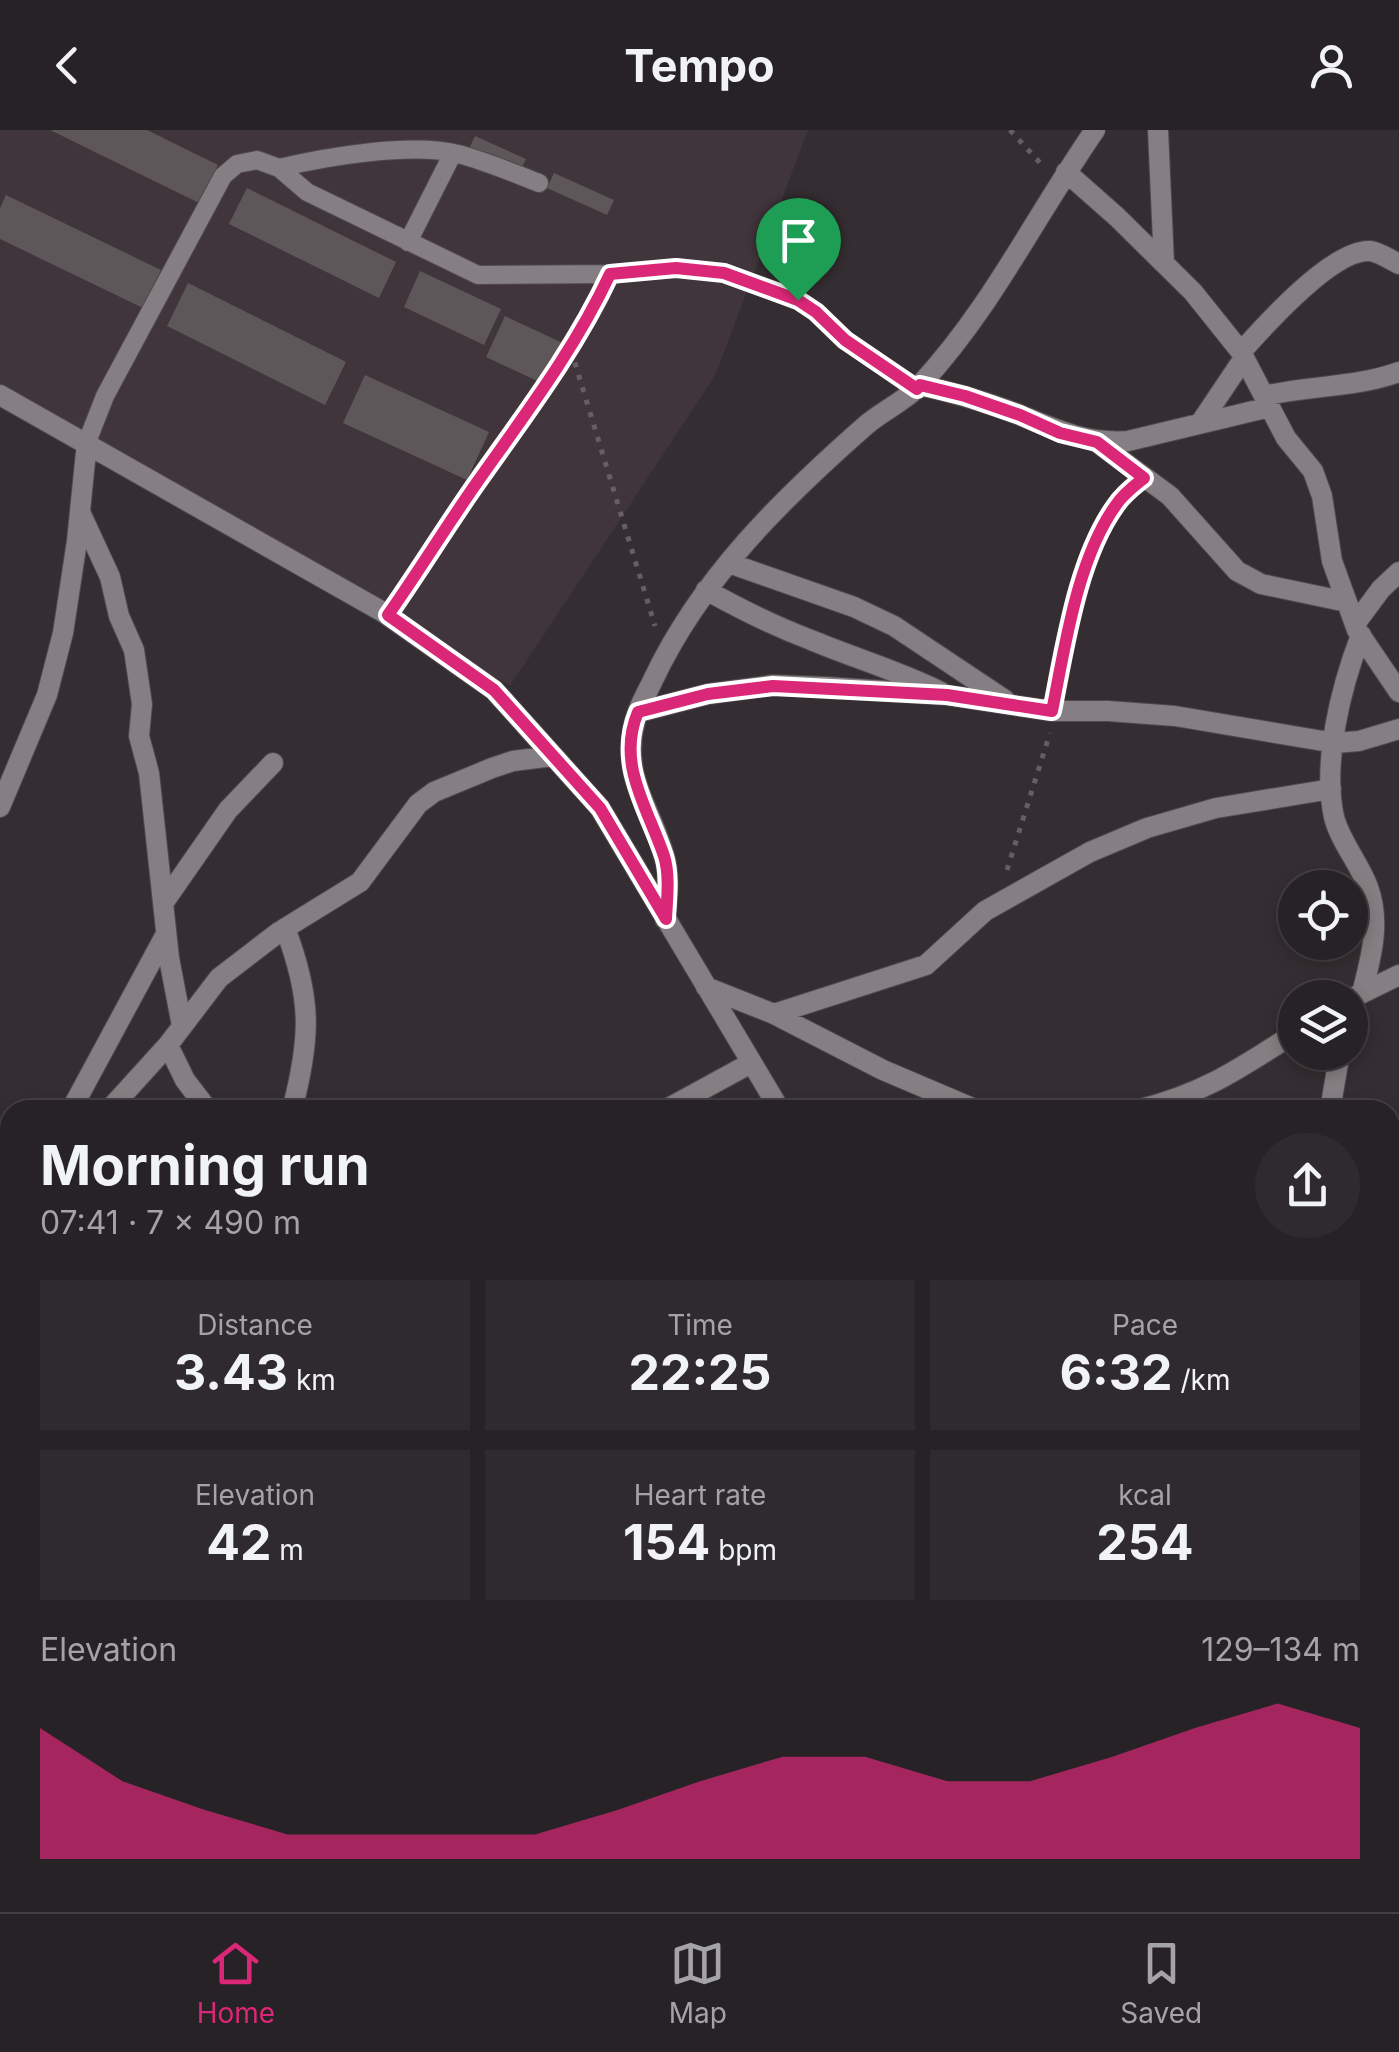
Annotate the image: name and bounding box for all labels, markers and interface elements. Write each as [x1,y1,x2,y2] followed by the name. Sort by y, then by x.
[40,38,95,93] icon: back
[624,38,775,93] text: Tempo
[1304,38,1359,93] icon: person
[756,198,841,301] pin
[771,213,826,268] icon: arrive
[1278,870,1368,1070] map controls
[1278,870,1368,960] button: locate
[1278,980,1368,1070] button: layers
[40,1132,370,1198] text: Morning run
[1255,1133,1360,1238] button: share
[40,1203,301,1242] text: 07:41 · 7 × 490 m
[197,1308,313,1342] text: Distance
[667,1308,733,1342] text: Time
[1112,1308,1178,1342] text: Pace
[174,1342,288,1402] text: 3.43
[628,1342,772,1402] text: 22:25
[1060,1342,1173,1402] text: 6:32
[288,1363,336,1397] text: km
[1173,1363,1230,1397] text: /km
[195,1478,315,1512] text: Elevation
[634,1478,766,1512] text: Heart rate
[1118,1478,1172,1512] text: kcal
[206,1512,271,1572] text: 42
[623,1512,710,1572] text: 154
[1096,1512,1194,1572] text: 254
[271,1533,304,1567] text: m
[710,1533,777,1567] text: bpm
[40,1630,177,1669] text: Elevation
[1201,1630,1360,1669] text: 129–134 m
[197,1936,275,2030] tab: Home
[669,1936,727,2030] tab: Map
[1120,1936,1202,2030] tab: Saved

